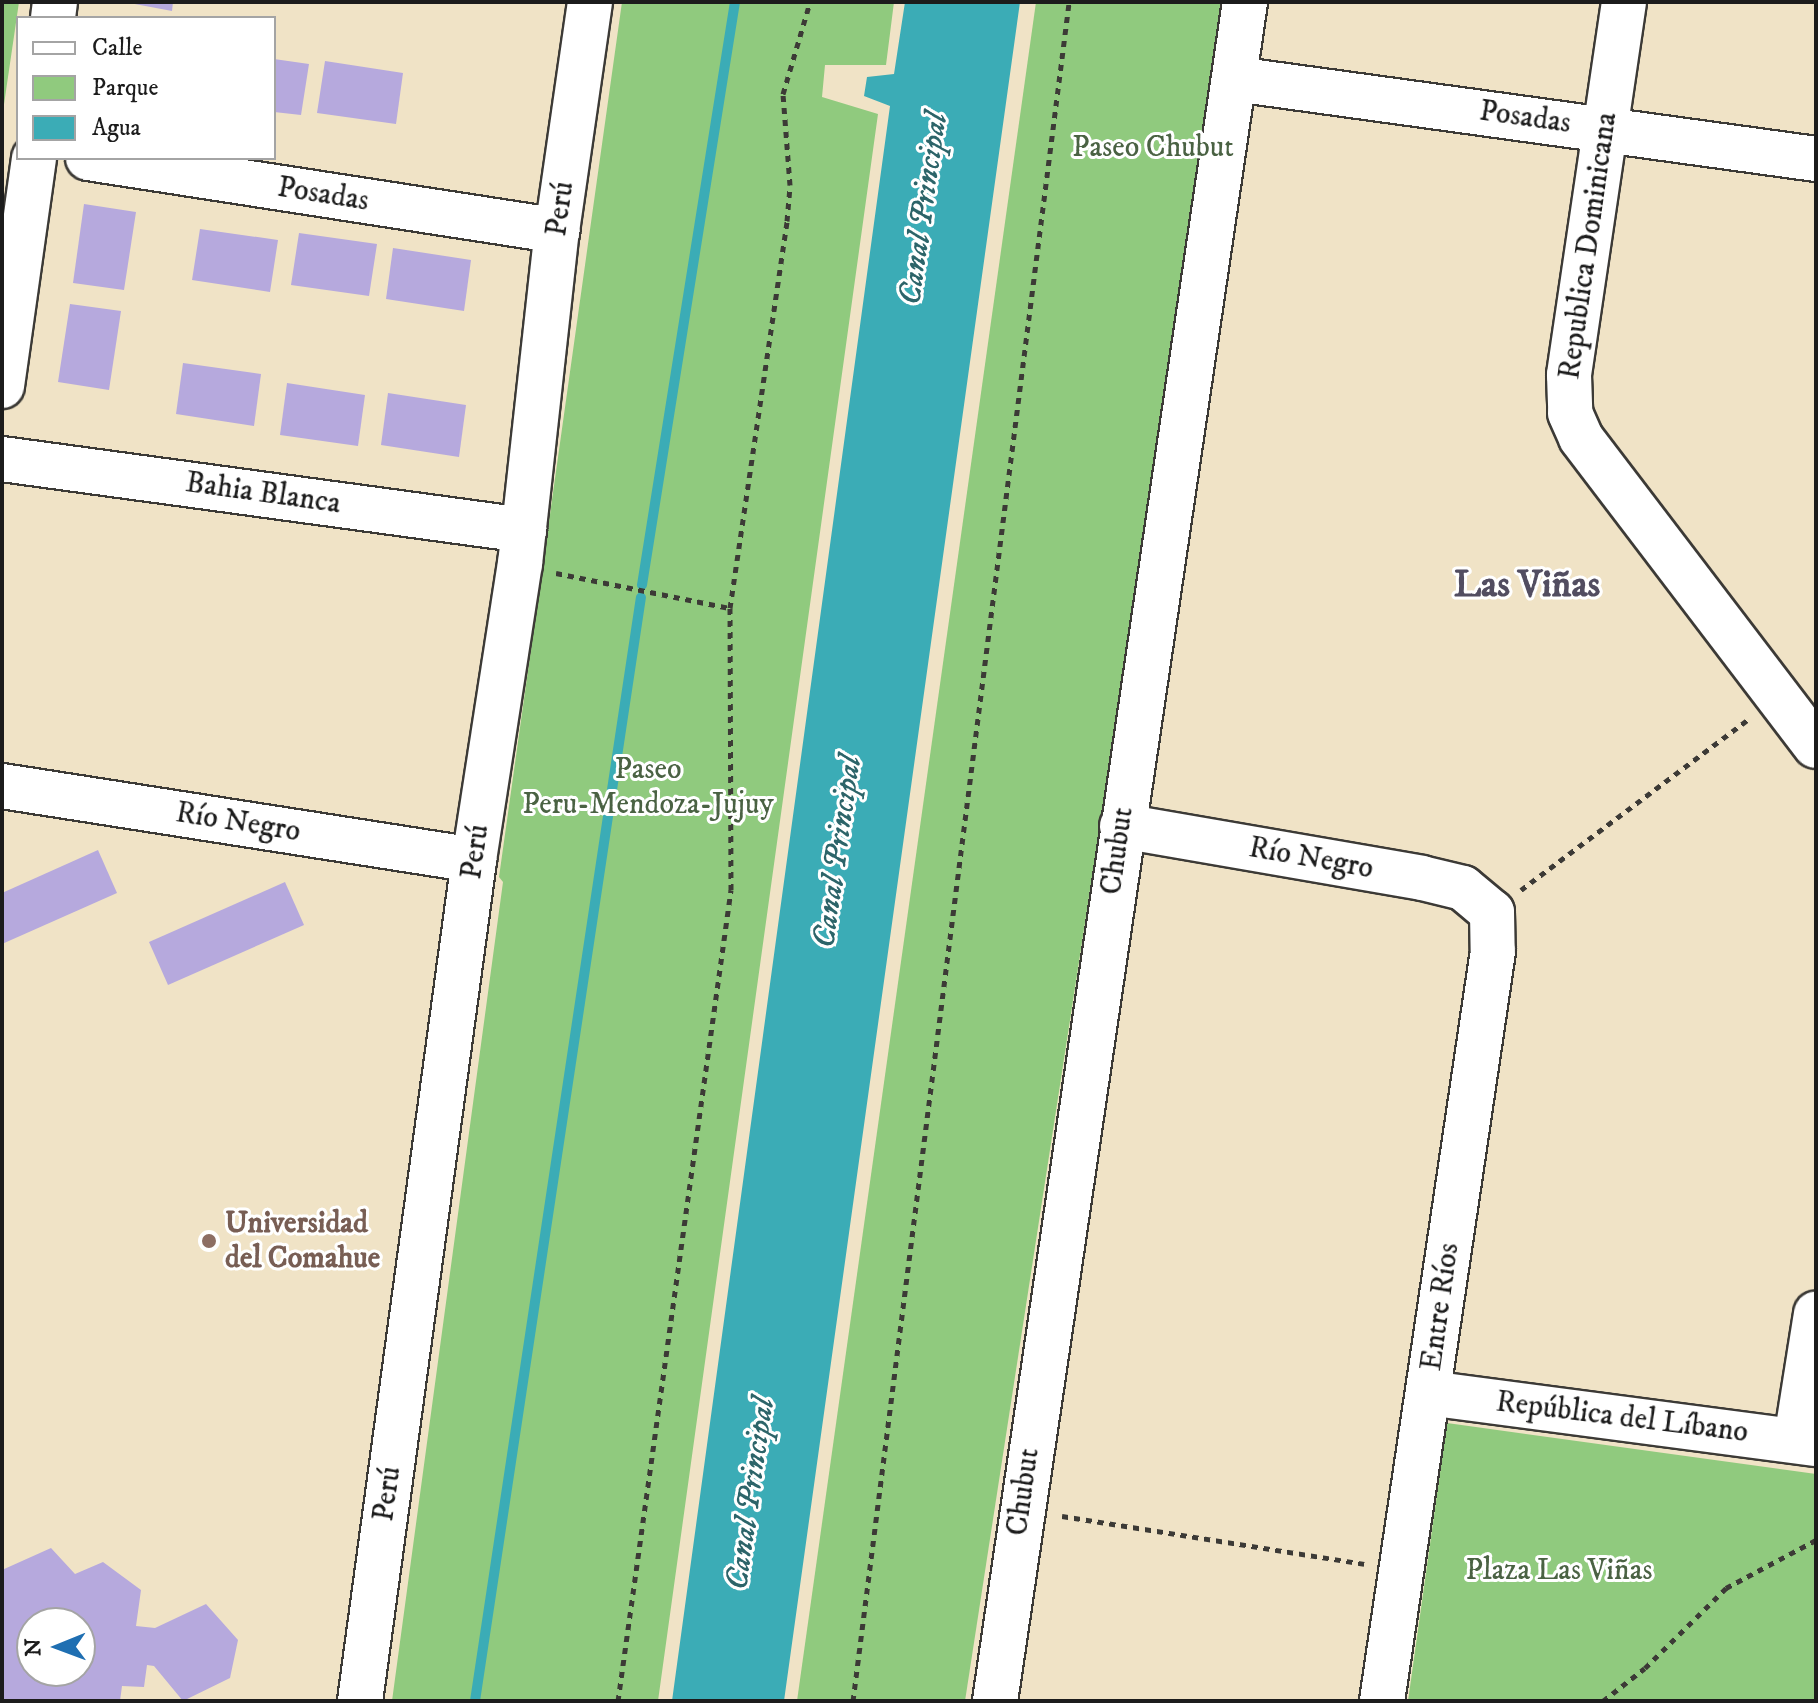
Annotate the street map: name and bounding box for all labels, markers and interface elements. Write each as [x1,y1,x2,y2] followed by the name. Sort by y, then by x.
[16,16,276,160] legend
[92,33,142,63] text: Calle
[92,73,158,103] text: Parque
[1477,94,1573,142] street label: Posadas
[891,110,957,308] water label: Canal Principal
[1552,110,1626,382] street label: Republica Dominicana
[92,113,141,143] text: Agua
[1072,130,1234,166] park label: Paseo Chubut
[275,170,371,220] street label: Posadas
[539,179,583,239] street label: Perú
[183,465,343,523] street label: Bahia Blanca
[1454,563,1600,609] district label: Las Viñas
[522,752,774,822] park label: Paseo Peru-Mendoza-Jujuy
[805,753,871,951] water label: Canal Principal
[173,795,303,851] street label: Río Negro
[1094,805,1142,897] street label: Chubut
[454,822,498,882] street label: Perú
[1246,830,1376,888] street label: Río Negro
[225,1206,380,1276] place label: Universidad del Comahue
[200,1232,218,1250] marker: Universidad del Comahue
[1414,1241,1468,1373] street label: Entre Ríos
[1494,1385,1750,1451] street label: República del Líbano
[718,1395,784,1593] water label: Canal Principal
[1000,1446,1048,1538] street label: Chubut
[366,1464,410,1524] street label: Perú
[1466,1553,1652,1589] park label: Plaza Las Viñas
[16,1607,96,1687] north arrow
[20,1638,47,1657] text: N

